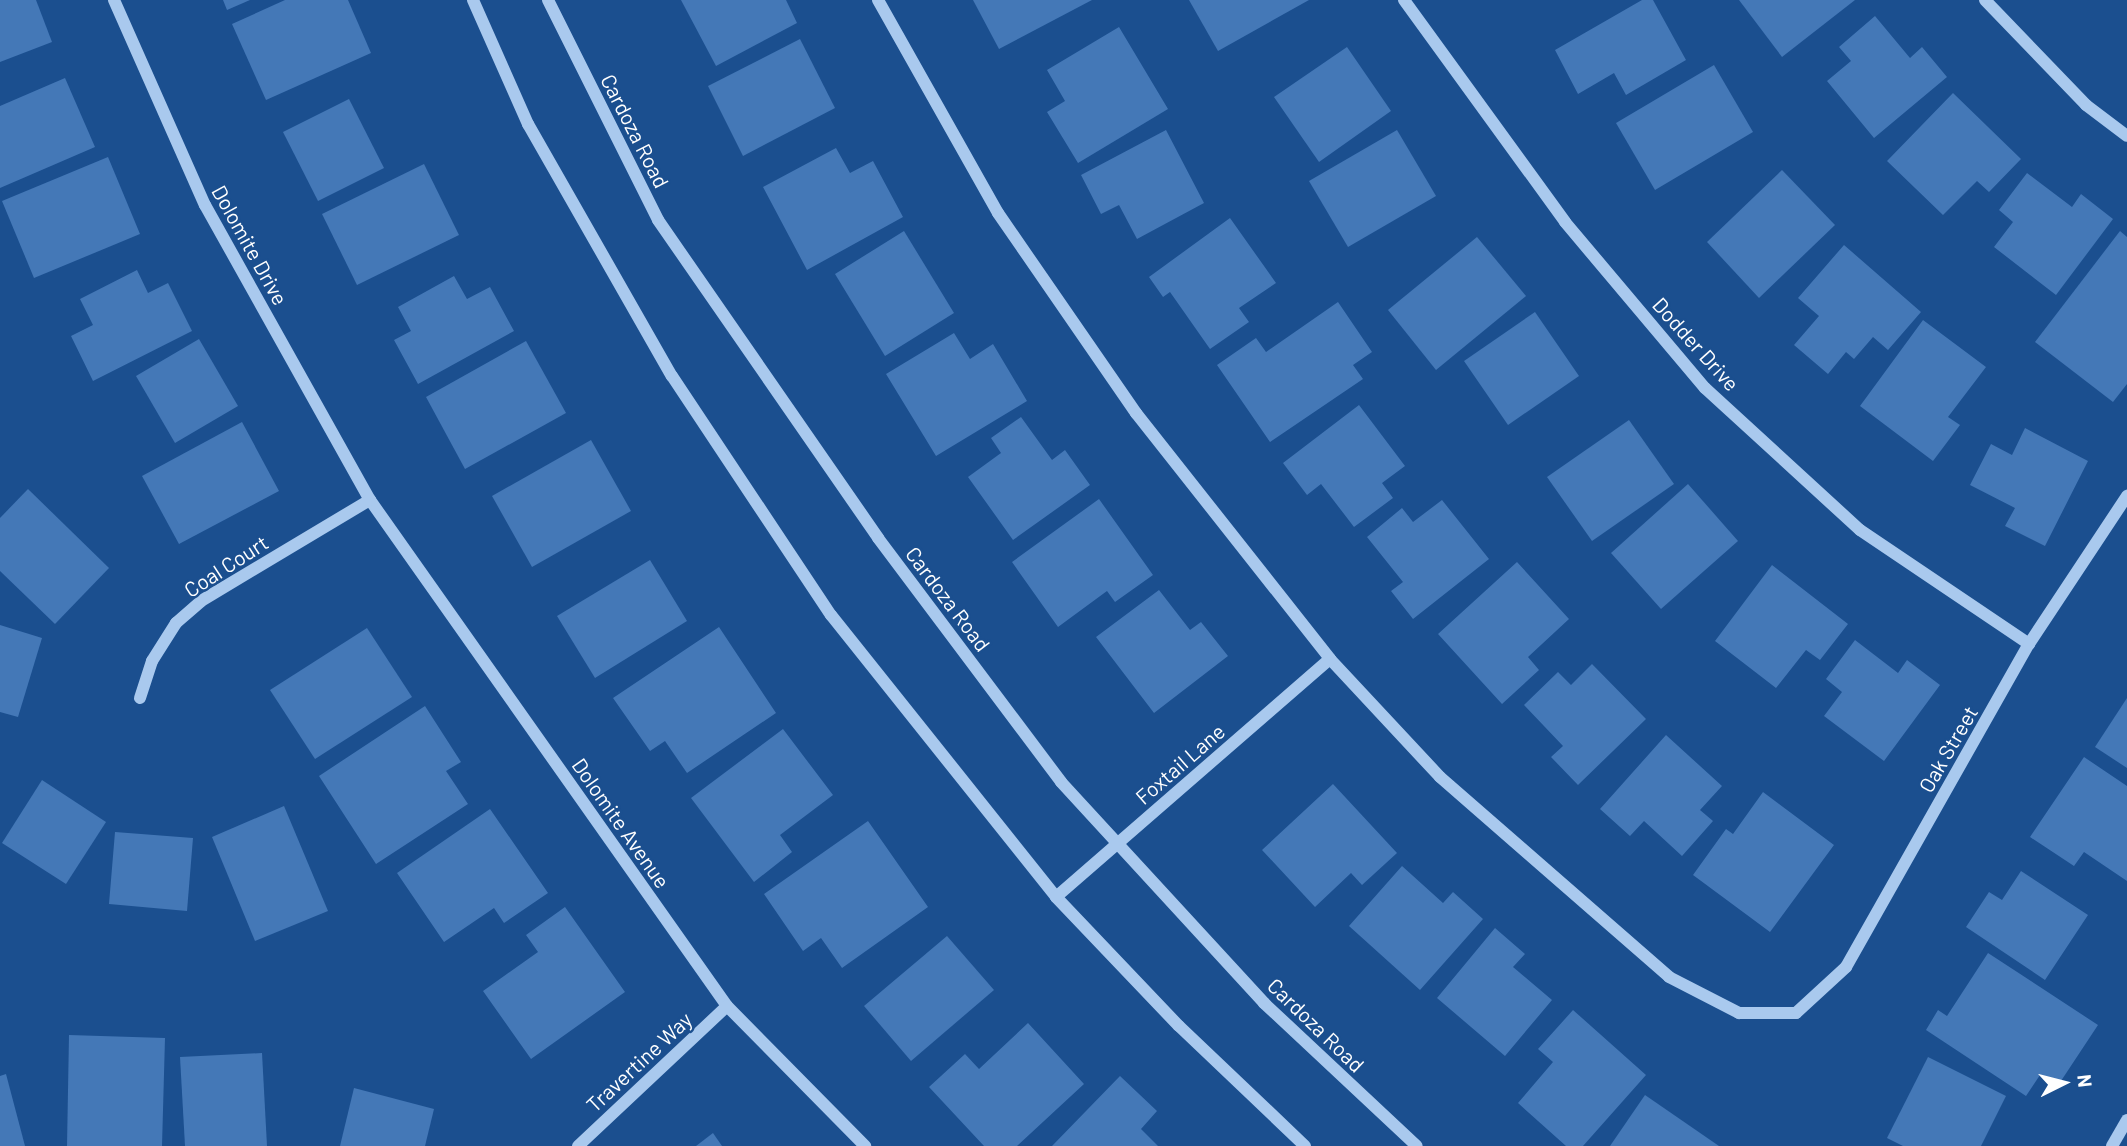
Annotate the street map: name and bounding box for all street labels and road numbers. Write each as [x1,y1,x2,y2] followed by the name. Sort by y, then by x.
[596,70,674,192] street label: Cardoza Road
[207,181,293,309] street label: Dolomite Drive
[1647,292,1745,396] street label: Dodder Drive
[179,530,273,602] street label: Coal Court
[900,542,996,656] street label: Cardoza Road
[1913,701,1983,797] street label: Oak Street
[1130,718,1230,810] street label: Foxtail Lane
[567,753,675,893] street label: Dolomite Avenue
[1262,973,1370,1077] street label: Cardoza Road
[581,1007,697,1117] street label: Travertine Way

